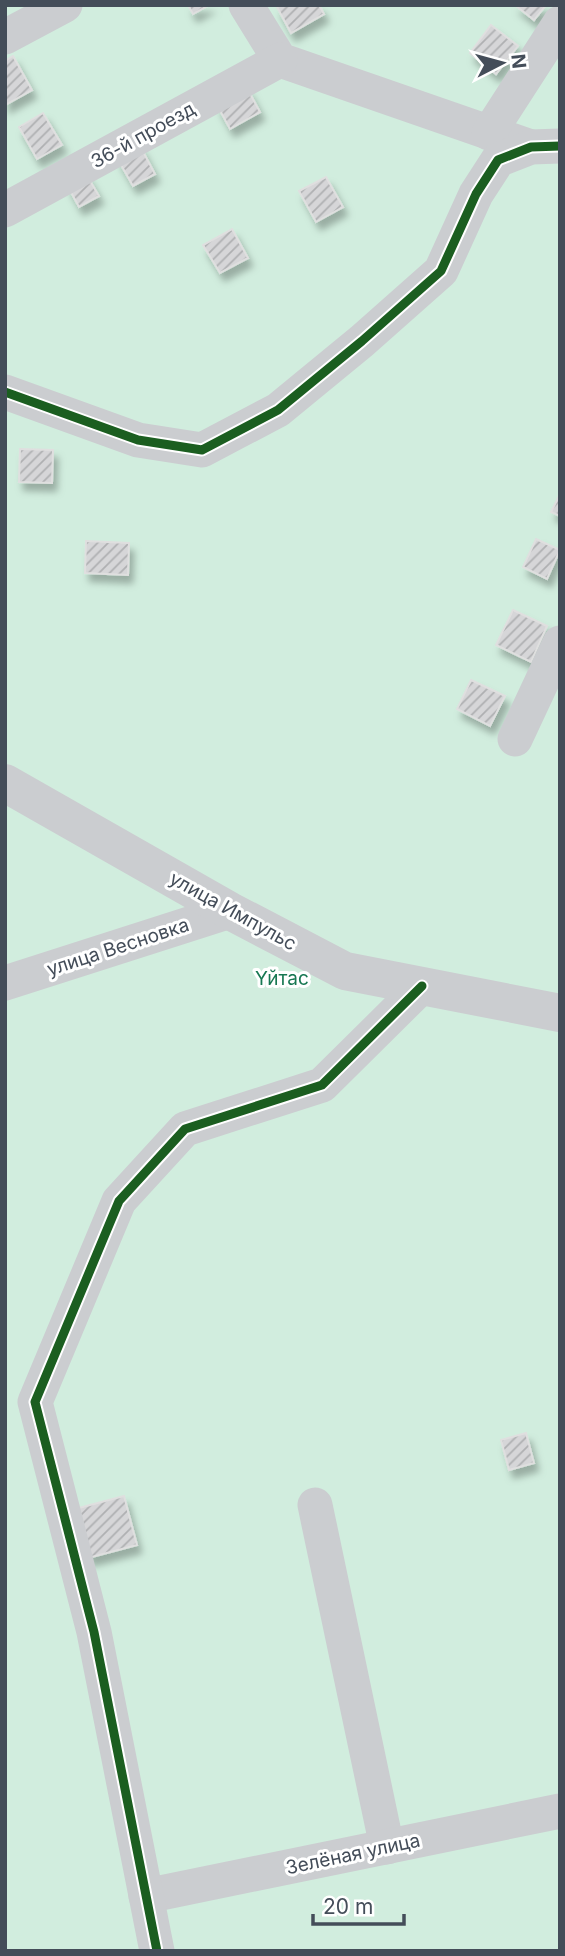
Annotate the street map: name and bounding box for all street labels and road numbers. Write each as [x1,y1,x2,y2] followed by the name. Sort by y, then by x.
[87,97,199,173] street label: 36-й проезд
[166,867,300,955] street label: улица Импульс
[44,913,192,981] street label: улица Весновка
[284,1829,422,1879] street label: Зелёная улица

